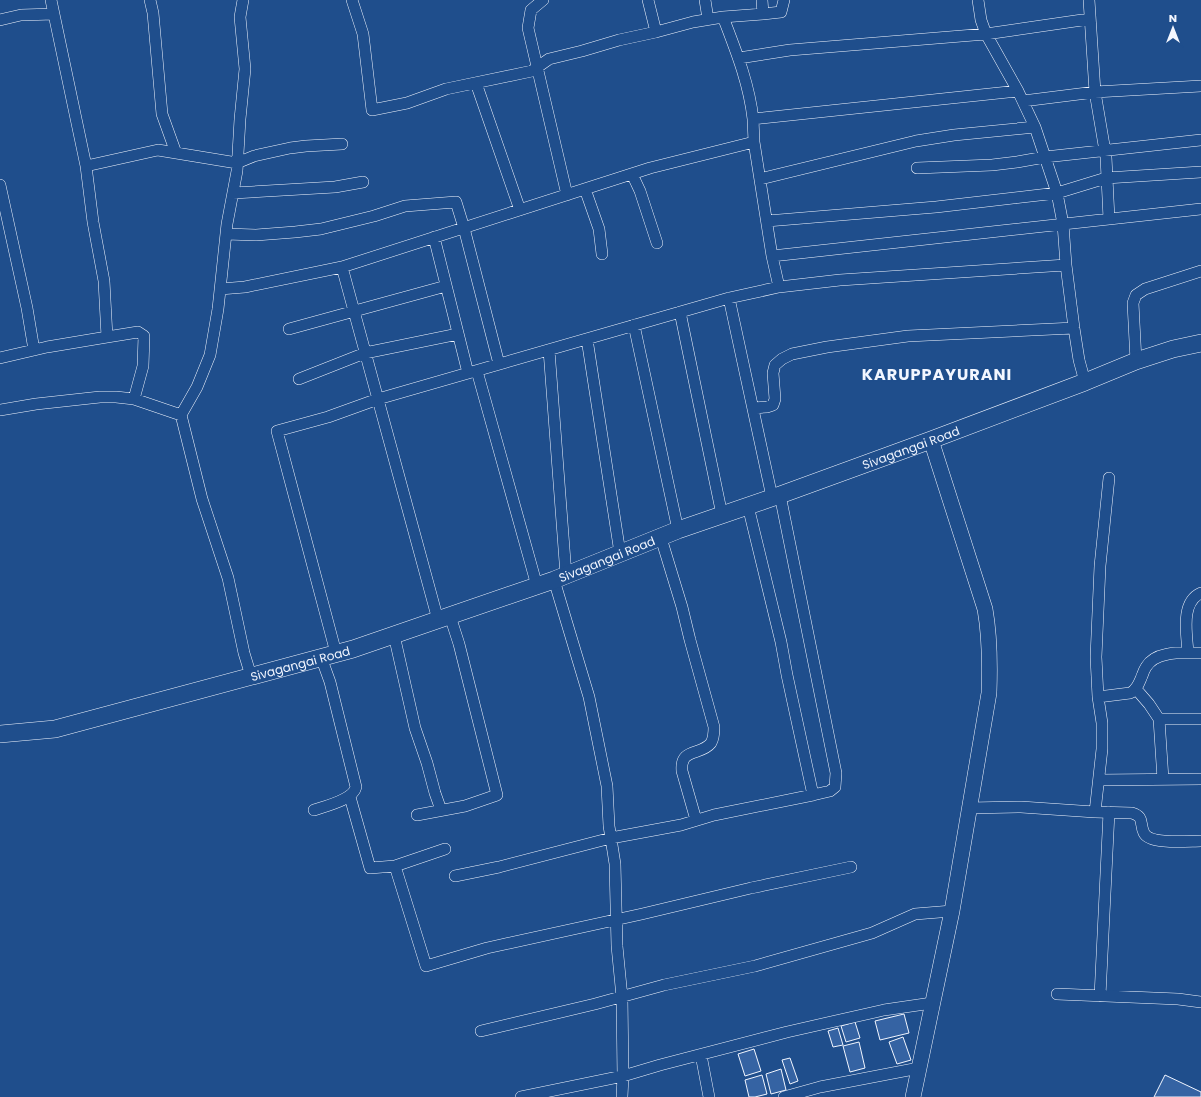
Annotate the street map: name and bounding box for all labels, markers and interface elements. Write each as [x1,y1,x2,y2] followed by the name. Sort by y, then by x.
[1153,8,1193,48] north arrow
[1169,10,1177,26] text: N
[862,363,1012,386] district label: KARUPPAYURANI
[860,422,962,473] street label: Sivagangai Road
[556,532,657,586] street label: Sivagangai Road
[248,642,352,685] street label: Sivagangai Road

